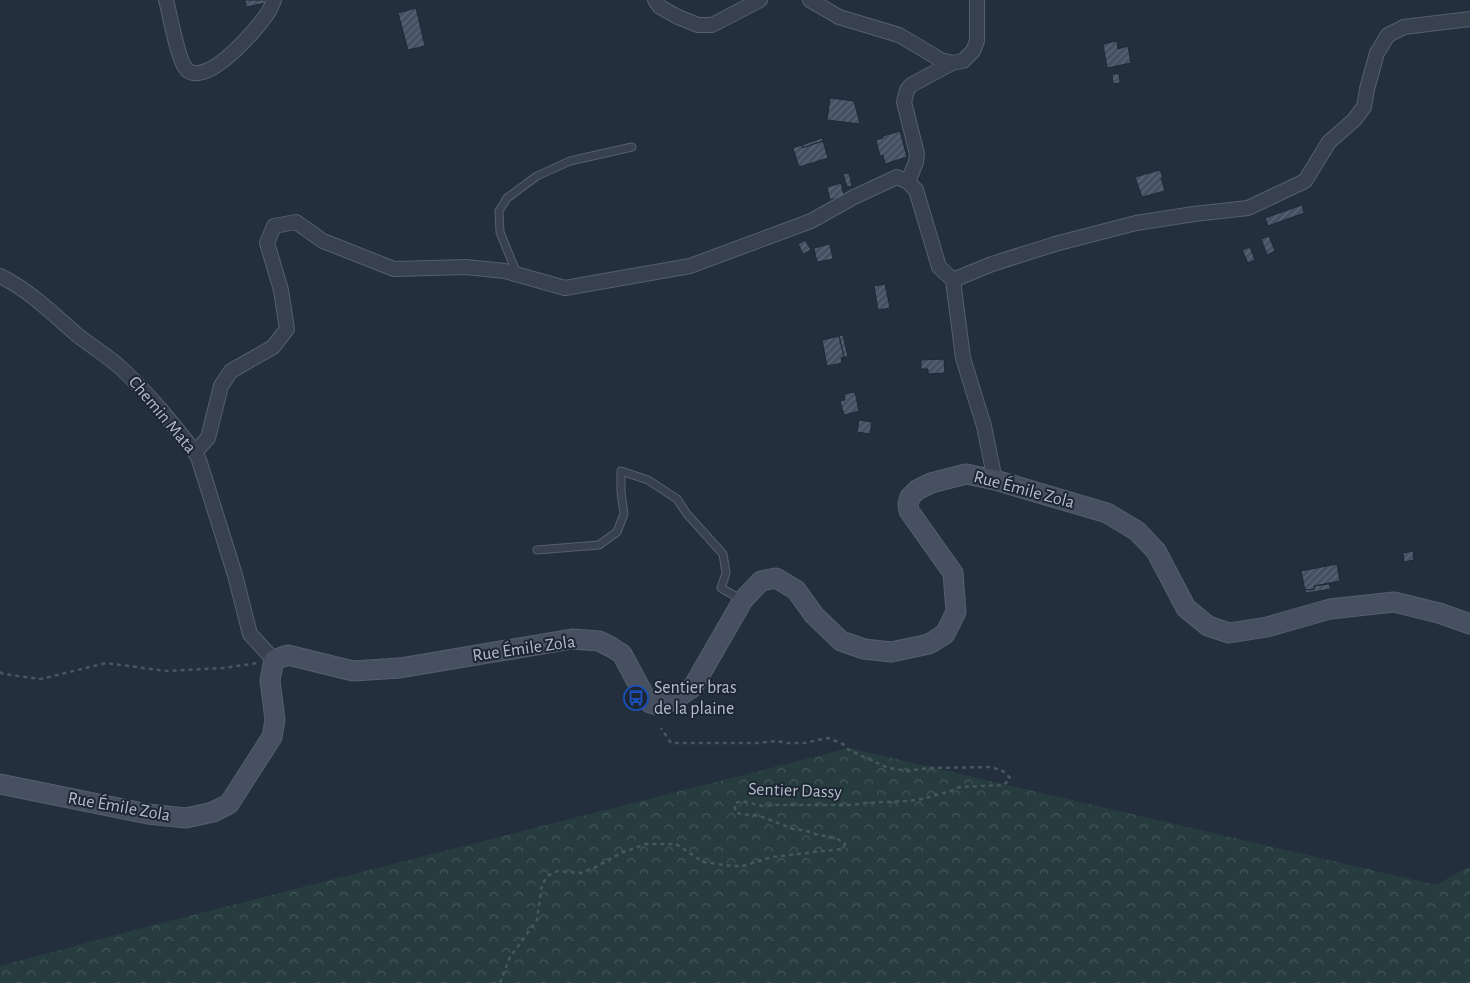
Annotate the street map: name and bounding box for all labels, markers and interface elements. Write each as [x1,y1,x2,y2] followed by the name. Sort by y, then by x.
[125,373,199,457] street label: Chemin Mata
[972,465,1077,512] street label: Rue Émile Zola
[471,630,577,665] street label: Rue Émile Zola
[654,679,737,718] place label: Sentier bras de la plaine
[623,685,649,711] bus stop icon: Sentier bras de la plaine
[748,780,843,802] street label: Sentier Dassy
[66,786,172,825] street label: Rue Émile Zola

